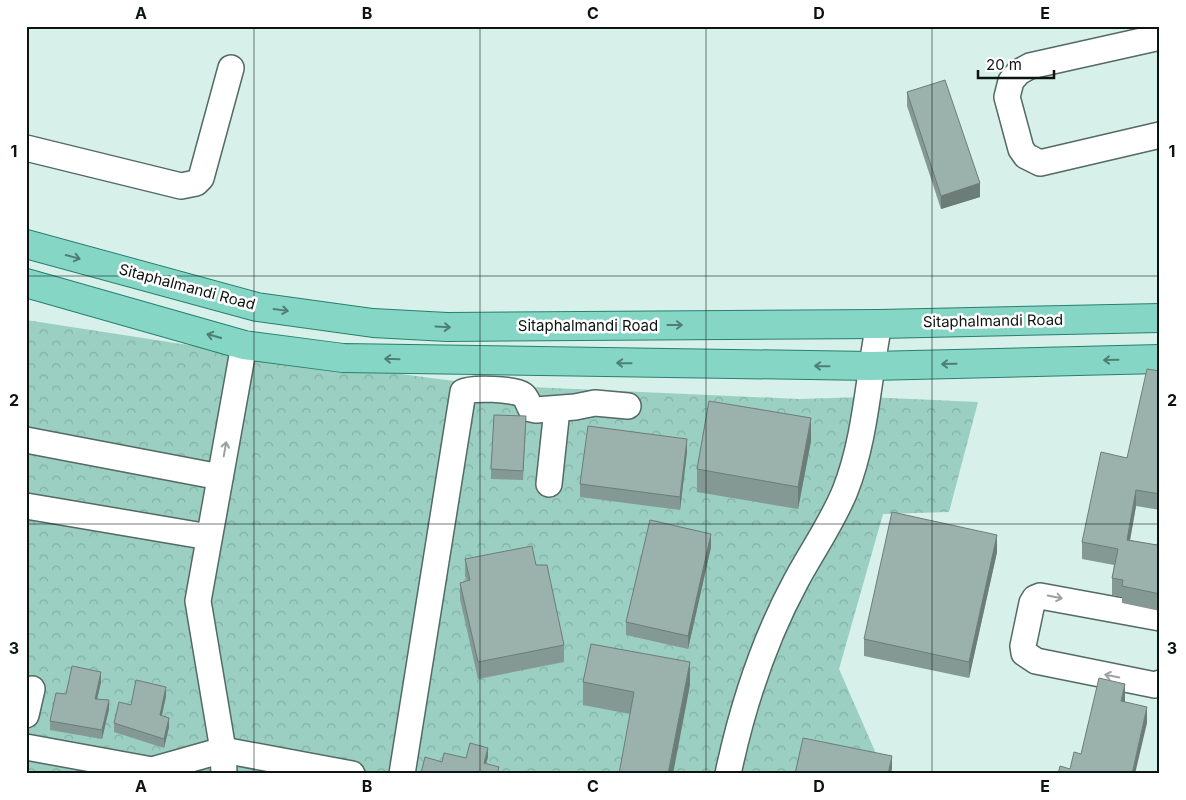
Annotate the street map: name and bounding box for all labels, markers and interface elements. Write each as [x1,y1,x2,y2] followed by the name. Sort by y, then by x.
[135,3,147,23] text: A
[362,3,372,23] text: B
[587,3,599,23] text: C
[813,3,825,23] text: D
[1040,3,1050,23] text: E
[978,48,1055,80] scale bar
[986,55,1022,74] text: 20 m
[11,141,17,161] text: 1
[1169,141,1175,161] text: 1
[65,252,81,262] one-way arrow
[117,259,257,314] street label: Sitaphalmandi Road
[273,305,289,315] one-way arrow
[923,310,1063,331] street label: Sitaphalmandi Road
[518,316,658,335] street label: Sitaphalmandi Road
[667,320,683,330] one-way arrow
[435,322,451,331] one-way arrow
[206,331,222,341] one-way arrow
[384,355,400,364] one-way arrow
[1103,356,1119,365] one-way arrow
[617,358,633,368] one-way arrow
[941,360,957,369] one-way arrow
[814,361,830,370] one-way arrow
[9,390,19,410] text: 2
[1167,390,1177,410] text: 2
[221,442,231,458] one-way arrow
[1046,593,1062,603] one-way arrow
[9,638,19,658] text: 3
[1167,638,1177,658] text: 3
[1105,671,1121,681] one-way arrow
[135,776,147,796] text: A
[362,776,372,796] text: B
[587,776,599,796] text: C
[813,776,825,796] text: D
[1040,776,1050,796] text: E

